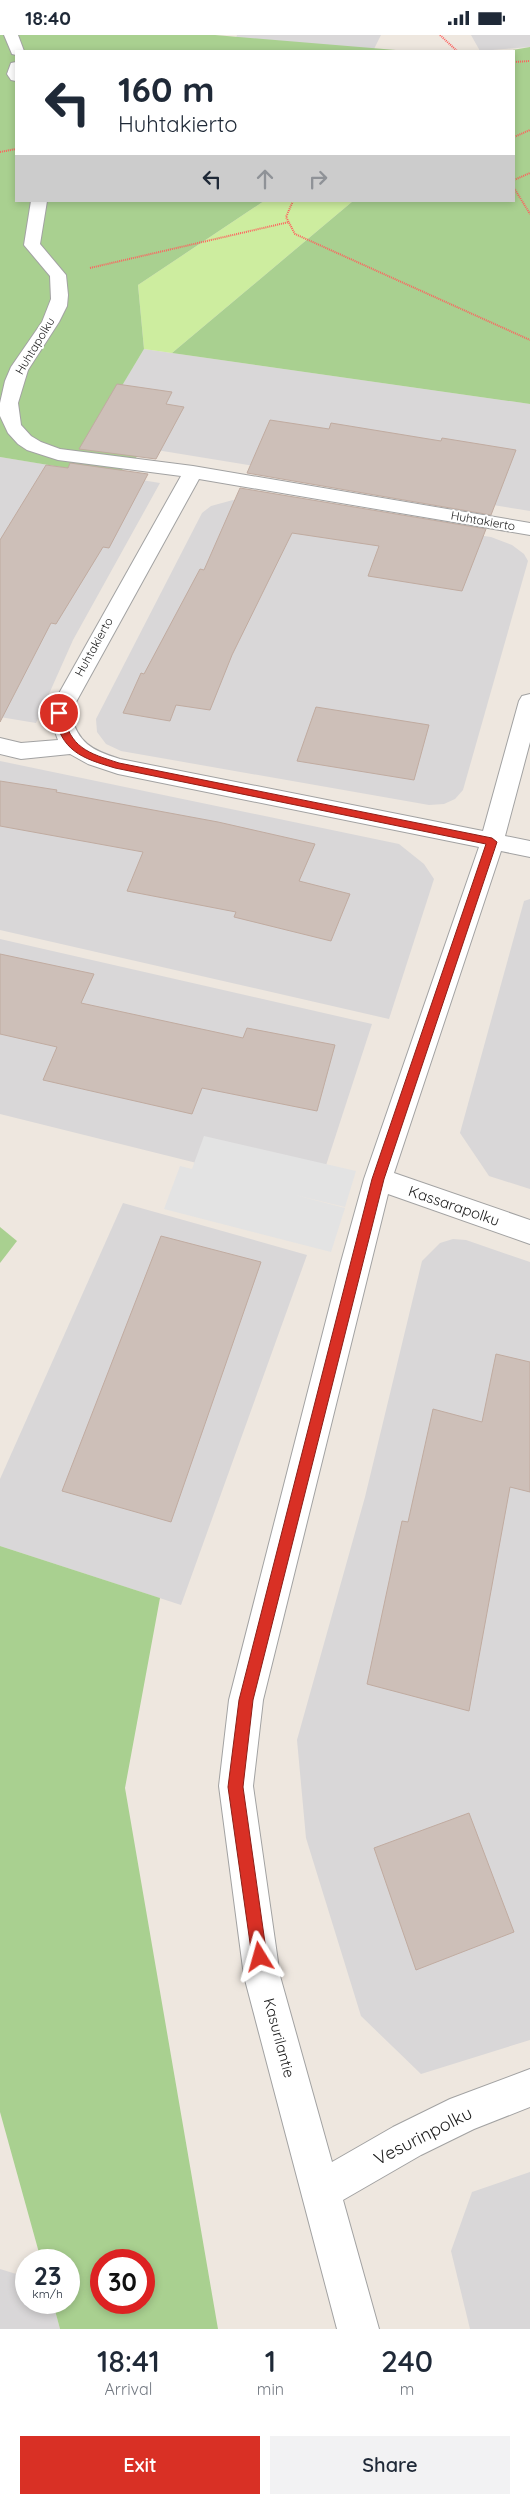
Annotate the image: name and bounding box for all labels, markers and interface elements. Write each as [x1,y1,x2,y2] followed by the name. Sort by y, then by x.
[25,6,71,30] text: 18:40
[118,67,215,111] text: 160 m
[35,70,100,135] icon: left
[118,110,238,138] text: Huhtakierto
[198,165,226,193] icon: left
[251,165,279,193] icon: ahead
[304,165,332,193] icon: right
[12,314,58,377] street label: Huhtapolku
[450,507,517,534] street label: Huhtakierto
[71,615,116,679] street label: Huhtakierto
[38,692,80,734] pin
[45,699,73,727] icon: arrive
[406,1181,502,1230] street label: Kassarapolku
[233,1930,285,1982] position arrow
[260,1996,299,2080] street label: Kasurilantie
[370,2101,476,2170] street label: Vesurinpolku
[90,2249,155,2314] speed limit sign: 30
[34,2260,61,2291] text: 23
[32,2286,63,2301] text: km/h
[97,2342,160,2380] text: 18:41
[265,2342,276,2380] text: 1
[381,2342,433,2380] text: 240
[104,2379,152,2399] text: Arrival
[257,2379,284,2399] text: min
[400,2379,414,2399] text: m
[20,2436,260,2494] button: Exit
[270,2436,510,2494] button: Share

